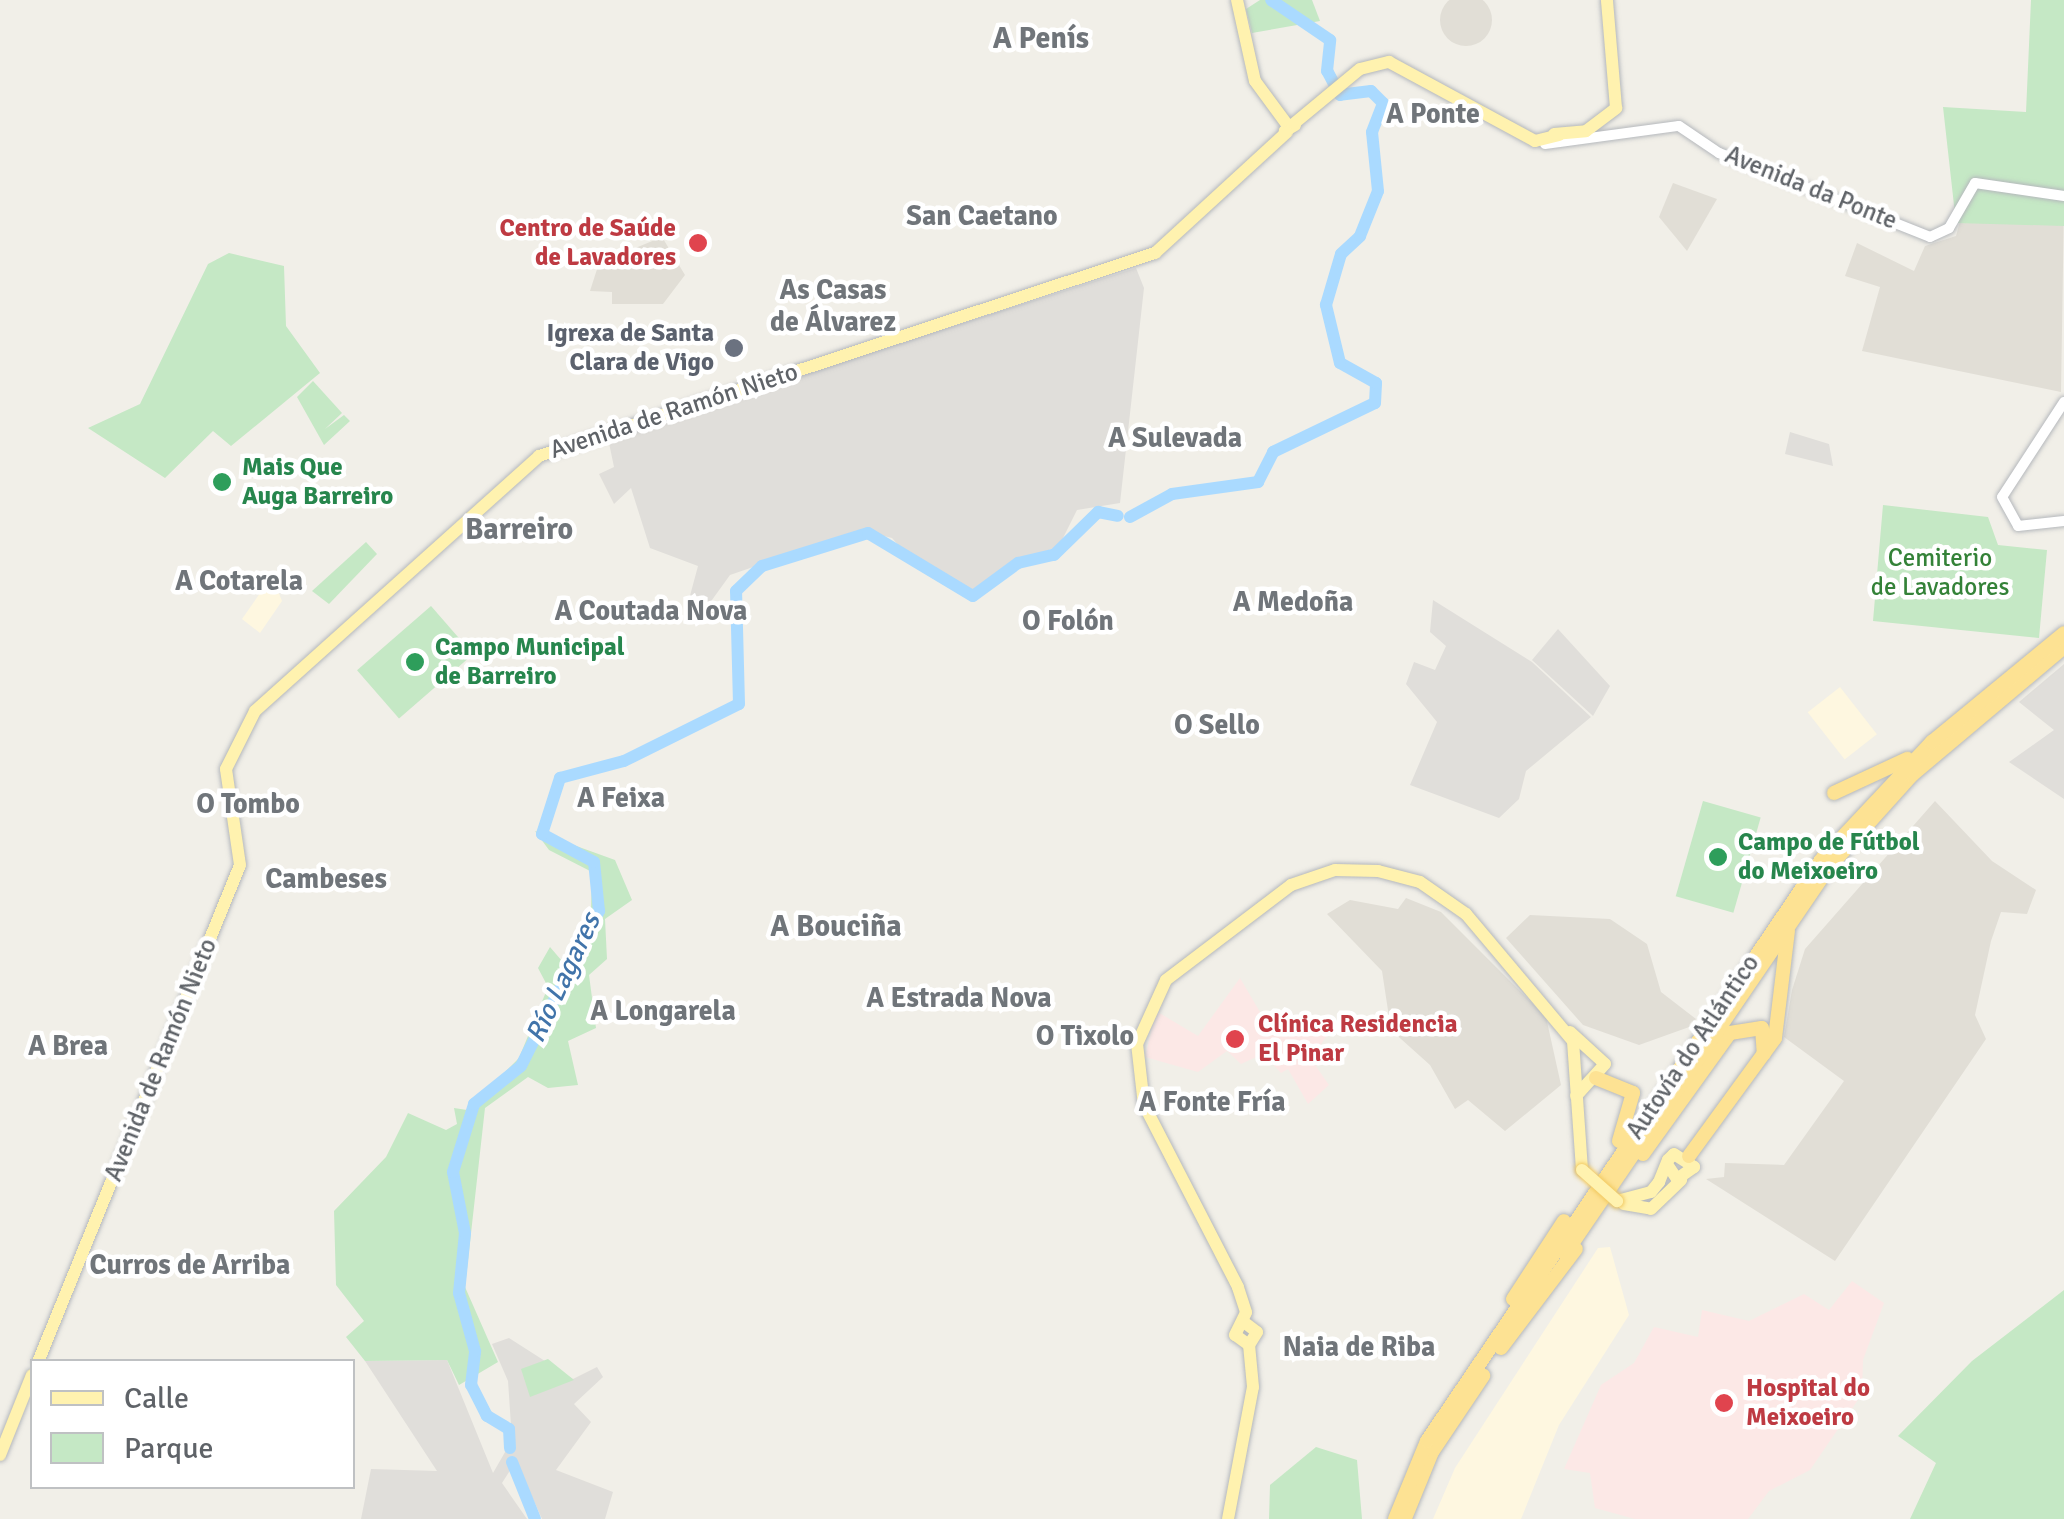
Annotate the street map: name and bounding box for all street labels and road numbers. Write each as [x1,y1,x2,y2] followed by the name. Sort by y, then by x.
[1721,140,1901,236] street label: Avenida da Ponte
[546,357,802,465] street label: Avenida de Ramón Nieto
[99,934,223,1186] street label: Avenida de Ramón Nieto
[1620,949,1766,1145] street label: Autovía do Atlántico

